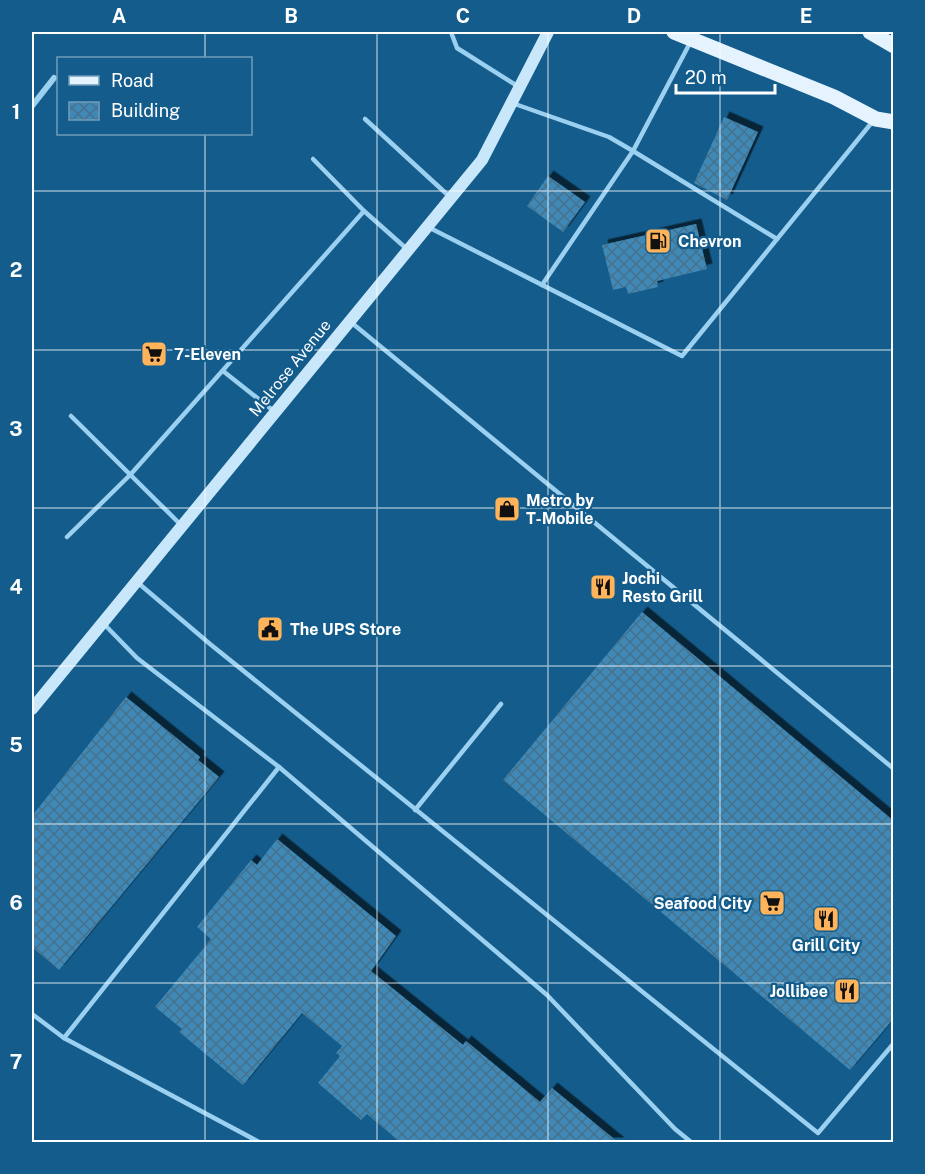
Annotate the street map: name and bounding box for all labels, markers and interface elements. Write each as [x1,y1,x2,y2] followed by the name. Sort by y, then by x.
[112,4,126,28] text: A
[284,4,298,28] text: B
[456,4,470,28] text: C
[627,4,641,28] text: D
[800,4,812,28] text: E
[57,57,252,135] legend
[676,57,775,95] scale bar
[685,67,727,88] text: 20 m
[111,70,154,91] text: Road
[12,100,20,124] text: 1
[111,100,180,121] text: Building
[643,226,673,256] fuel station icon: Chevron
[678,232,742,251] place label: Chevron
[10,258,22,282] text: 2
[245,316,335,420] street label: Melrose Avenue
[139,339,169,369] supermarket icon: 7-Eleven
[174,345,241,364] place label: 7-Eleven
[9,417,23,441] text: 3
[526,491,594,528] place label: Metro by T-Mobile
[492,494,522,524] shop icon: Metro by T-Mobile
[622,569,703,606] place label: Jochi Resto Grill
[588,572,618,602] restaurant icon: Jochi Resto Grill
[9,575,23,599] text: 4
[255,614,285,644] public building icon: The UPS Store
[290,620,401,639] place label: The UPS Store
[9,733,23,757] text: 5
[757,888,787,918] supermarket icon: Seafood City
[9,891,23,915] text: 6
[653,894,752,913] place label: Seafood City
[811,904,841,934] restaurant icon: Grill City
[792,936,860,955] place label: Grill City
[832,976,862,1006] restaurant icon: Jollibee
[770,982,828,1001] place label: Jollibee
[10,1050,22,1074] text: 7

